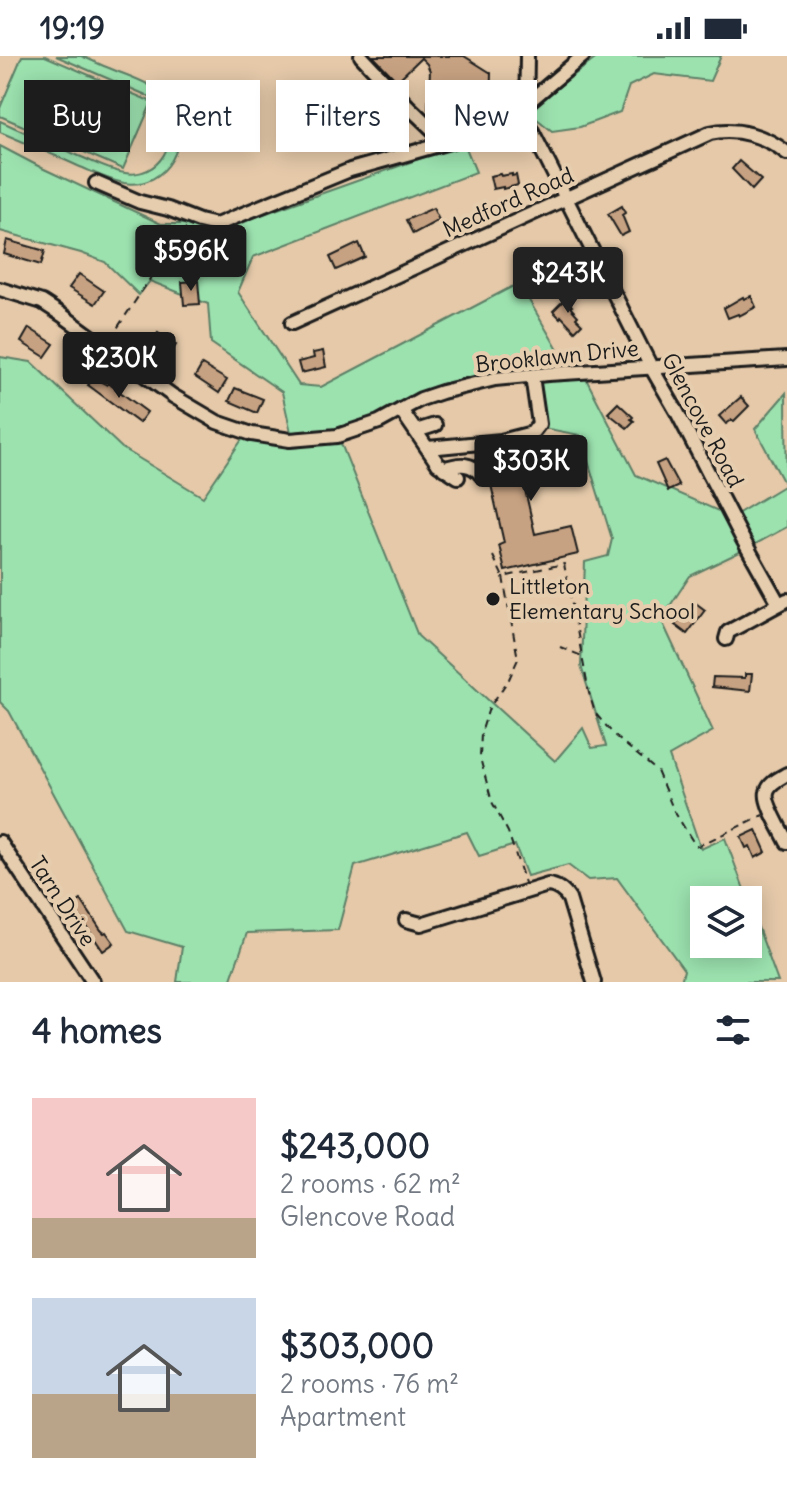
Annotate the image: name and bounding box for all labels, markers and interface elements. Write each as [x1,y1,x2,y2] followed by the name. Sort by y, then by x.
[40,9,105,47] text: 19:19
[24,80,130,152] chip: Buy
[146,80,260,152] chip: Rent
[276,80,409,152] chip: Filters
[425,80,537,152] chip: New
[438,161,578,243] street label: Medford Road
[135,225,247,293] pin: $596K
[153,234,229,267] text: $596K
[512,247,624,315] pin: $243K
[531,256,605,289] text: $243K
[63,332,175,400] pin: $230K
[474,334,640,378] street label: Brooklawn Drive
[81,341,157,374] text: $230K
[656,348,750,492] street label: Glencove Road
[475,435,587,503] pin: $303K
[492,444,570,477] text: $303K
[509,572,695,625] place label: Littleton Elementary School
[484,590,502,608] marker: Littleton Elementary School
[24,851,102,951] street label: Tarn Drive
[690,886,762,958] map controls
[690,886,762,958] button: layers
[711,1008,755,1052] icon: filters
[32,1009,162,1052] text: 4 homes
[280,1124,430,1167] text: $243,000
[96,1130,192,1226] icon: home
[280,1167,461,1200] text: 2 rooms · 62 m²
[280,1200,455,1233] text: Glencove Road
[280,1324,434,1367] text: $303,000
[96,1330,192,1426] icon: home
[280,1367,459,1400] text: 2 rooms · 76 m²
[280,1400,406,1433] text: Apartment

